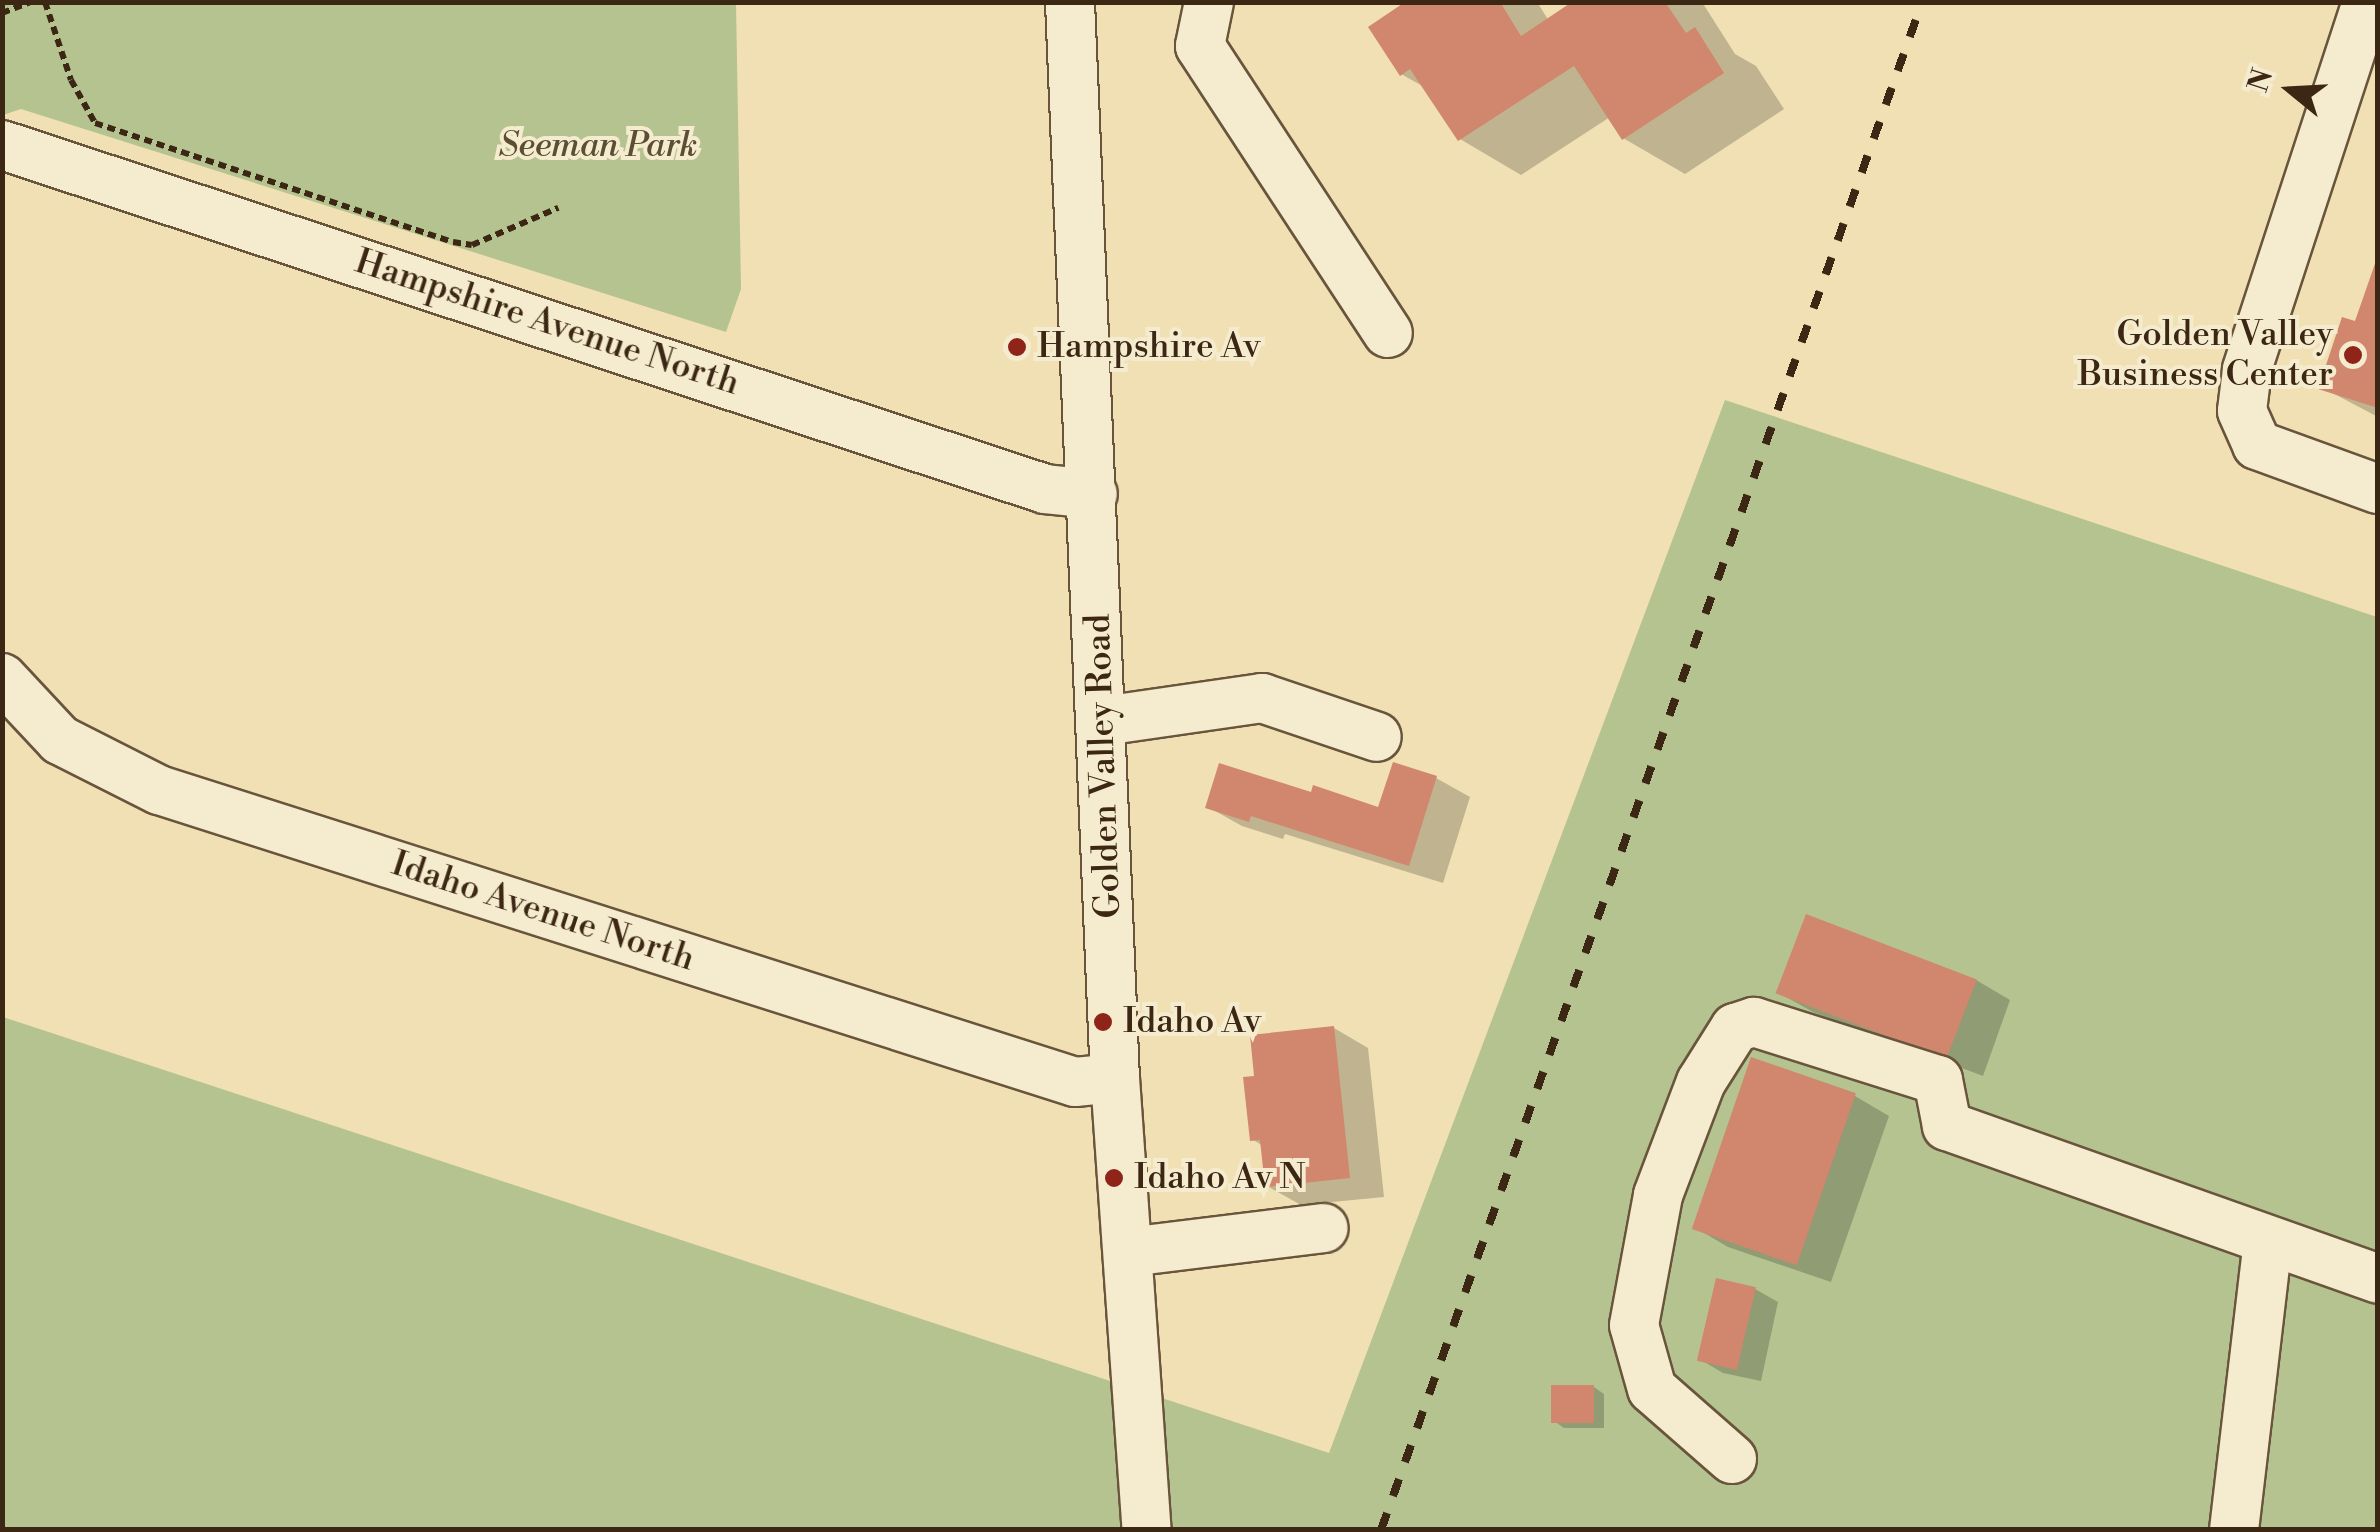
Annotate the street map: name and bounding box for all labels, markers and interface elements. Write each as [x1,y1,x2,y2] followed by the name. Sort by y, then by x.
[2240,40,2340,140] north arrow
[2241,65,2281,97] text: N
[498,125,698,167] park label: Seeman Park
[350,241,744,405] street label: Hampshire Avenue North
[2078,314,2333,396] place label: Golden Valley Business Center
[1037,326,1261,368] place label: Hampshire Av
[1006,336,1028,358] marker: Hampshire Av
[2342,344,2364,366] marker: Golden Valley Business Center
[1078,613,1130,919] street label: Golden Valley Road
[386,843,700,981] street label: Idaho Avenue North
[1123,1001,1261,1043] place label: Idaho Av
[1092,1011,1114,1033] marker: Idaho Av
[1134,1157,1306,1199] place label: Idaho Av N
[1103,1167,1125,1189] marker: Idaho Av N

